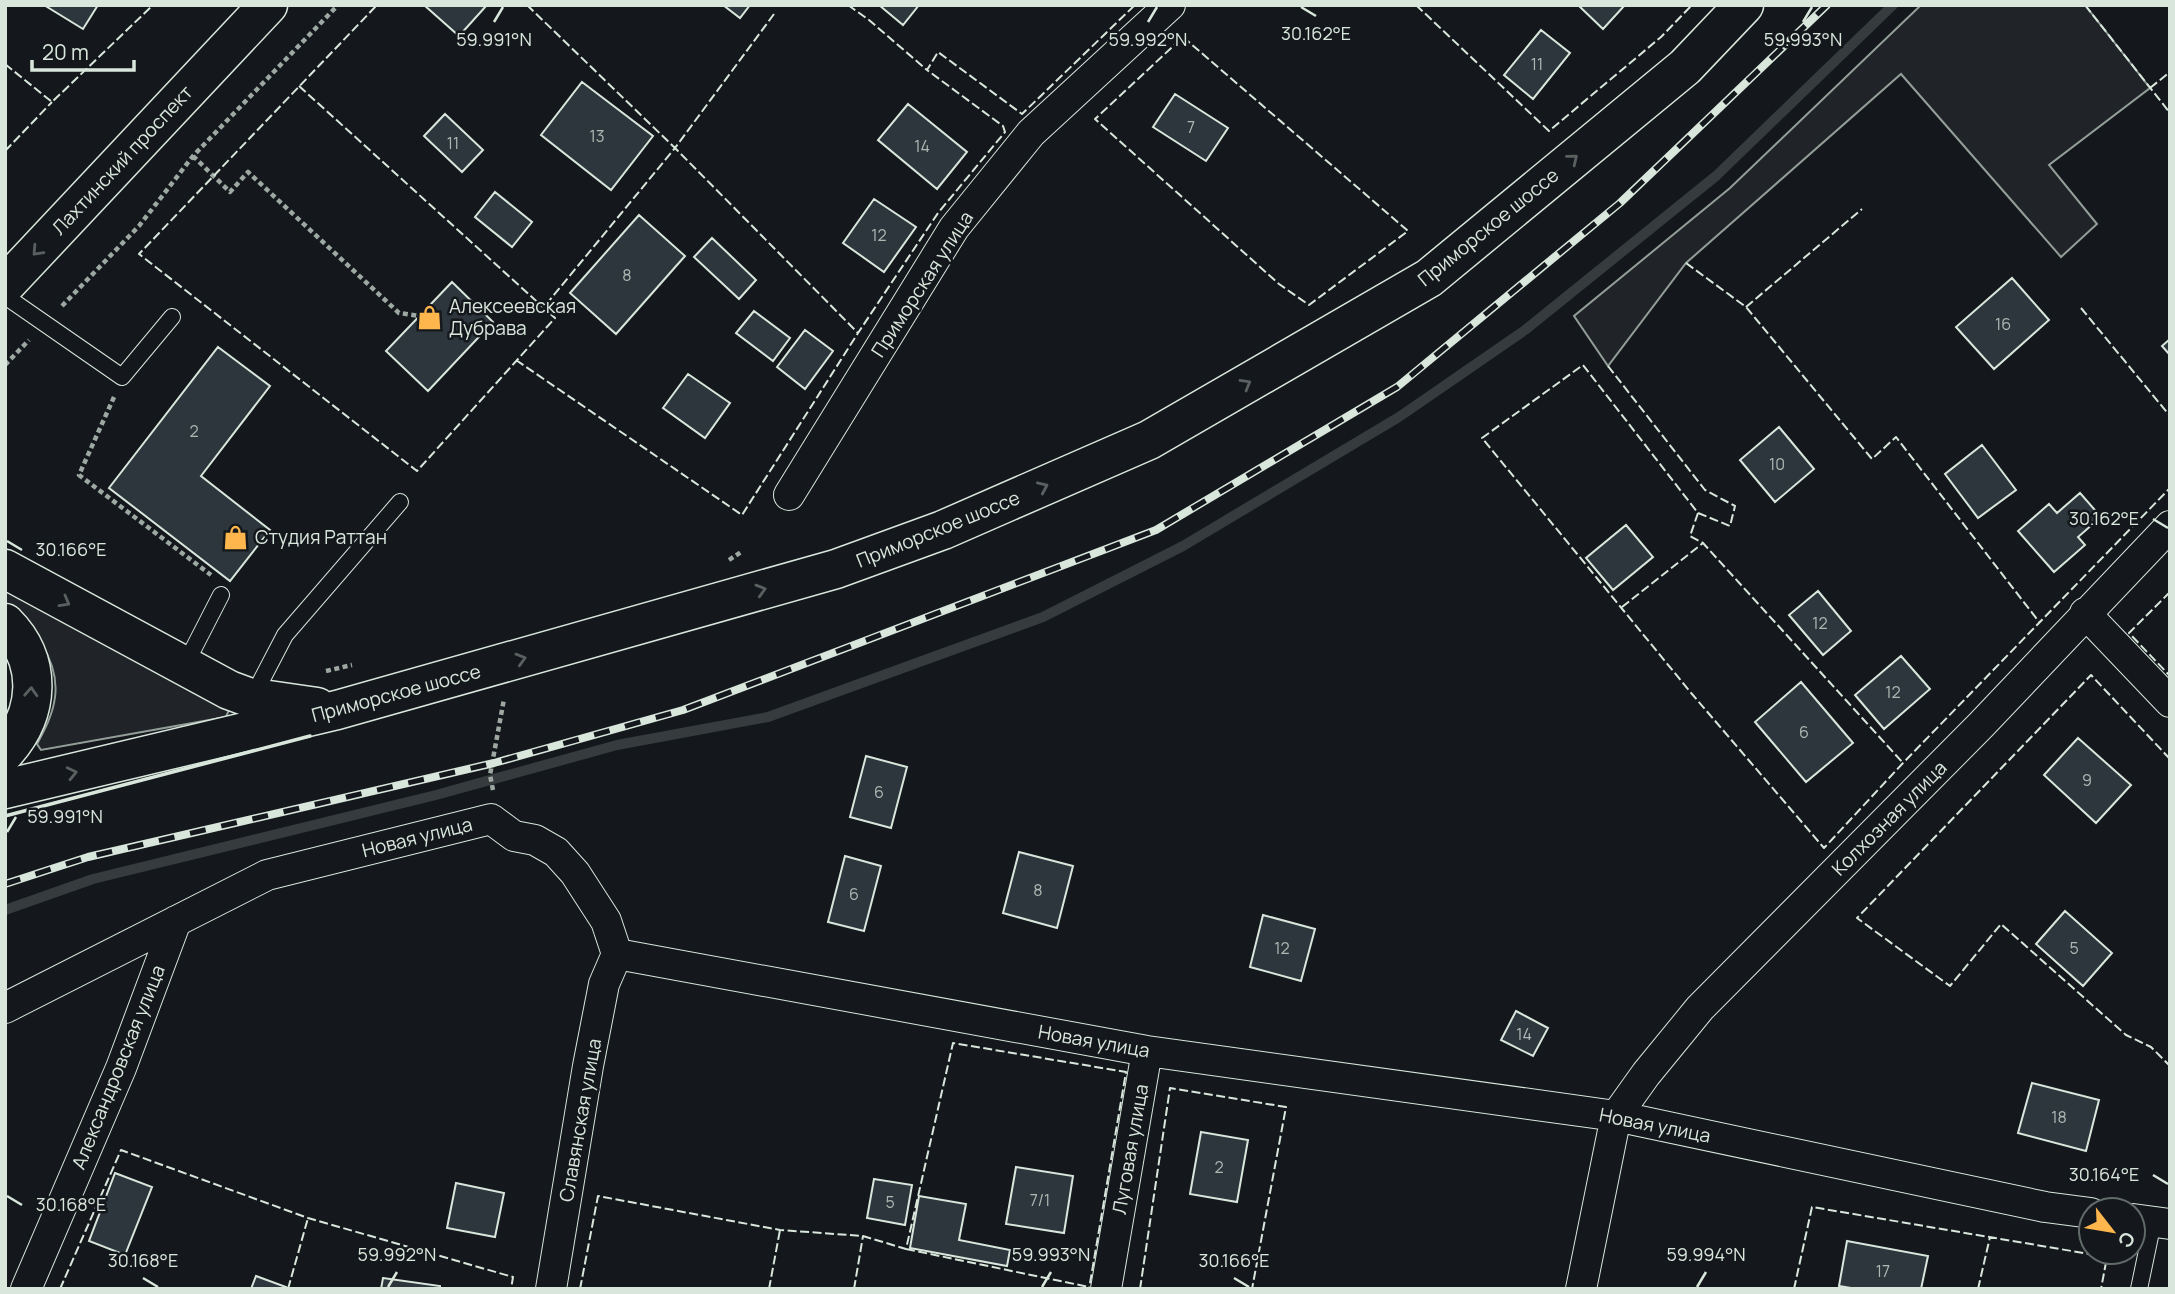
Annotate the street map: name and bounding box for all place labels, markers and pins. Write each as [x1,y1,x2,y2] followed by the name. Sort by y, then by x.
[449,293,576,341] place label: Алексеевская Дубрава
[415,303,443,331] shop icon: Алексеевская Дубрава
[221,523,249,551] shop icon: Студия Раттан
[255,524,387,550] place label: Студия Раттан

